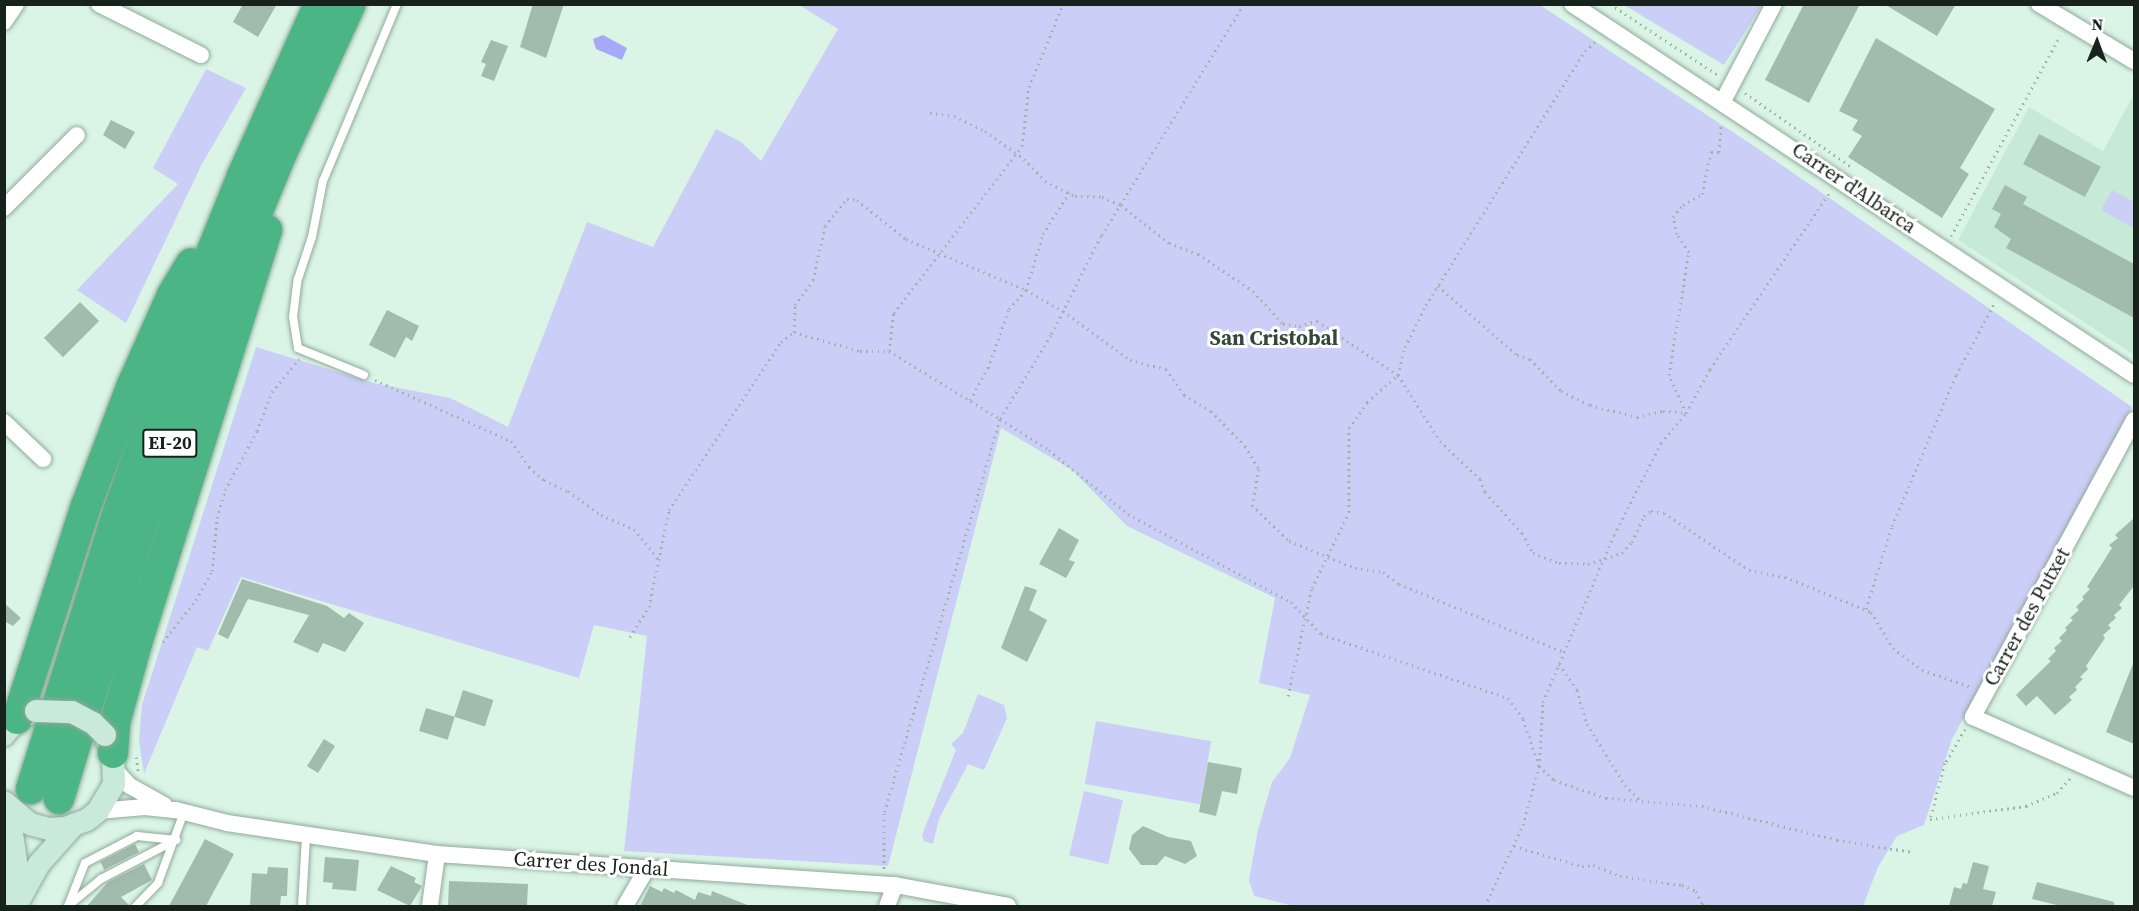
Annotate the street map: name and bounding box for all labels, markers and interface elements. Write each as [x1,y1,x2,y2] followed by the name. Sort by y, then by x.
[2067,12,2127,72] north arrow
[2091,13,2103,35] text: N
[1787,138,1921,238] street label: Carrer d'Albarca
[1210,325,1338,351] district label: San Cristobal
[142,428,198,458] road number: EI-20
[1979,544,2075,690] street label: Carrer des Putxet
[513,847,669,881] street label: Carrer des Jondal

